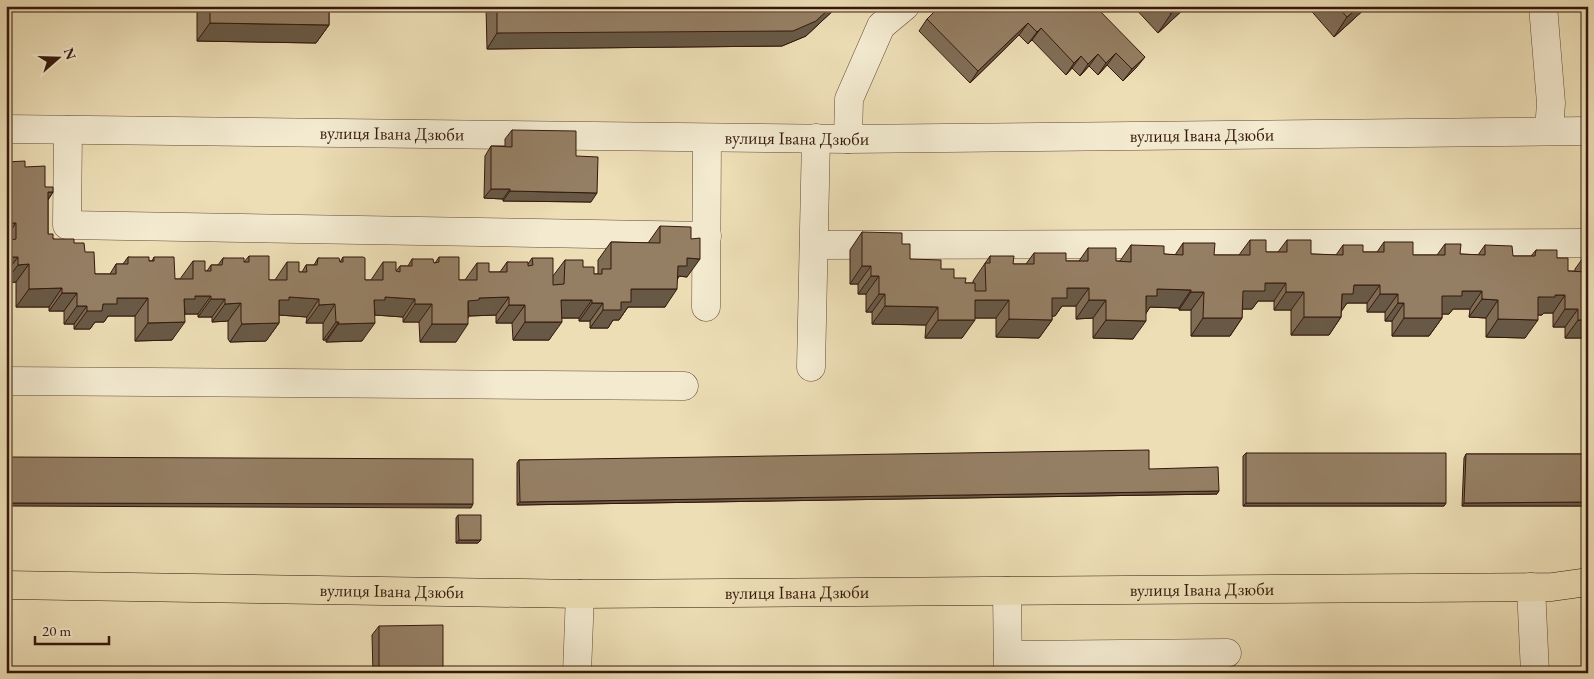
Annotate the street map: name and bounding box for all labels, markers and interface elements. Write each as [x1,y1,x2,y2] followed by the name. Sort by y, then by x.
[32,32,82,82] north arrow
[60,45,81,63] text: N
[320,121,465,145] street label: вулиця Івана Дзюби
[1130,122,1275,147] street label: вулиця Івана Дзюби
[725,126,870,150] street label: вулиця Івана Дзюби
[1130,577,1275,601] street label: вулиця Івана Дзюби
[320,578,465,603] street label: вулиця Івана Дзюби
[725,580,870,604] street label: вулиця Івана Дзюби
[35,614,109,646] scale bar
[42,621,71,640] text: 20 m

